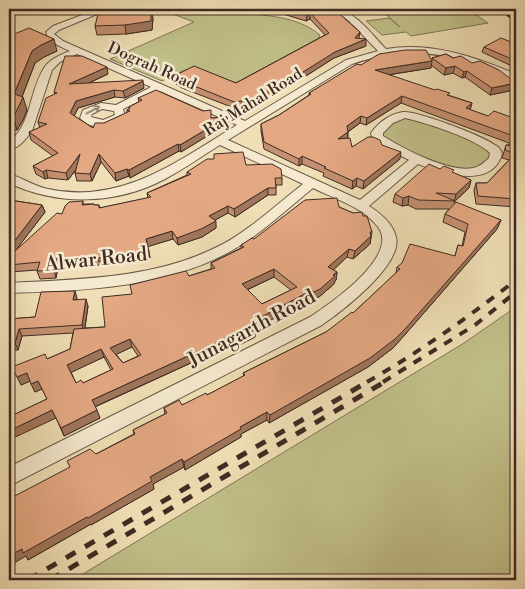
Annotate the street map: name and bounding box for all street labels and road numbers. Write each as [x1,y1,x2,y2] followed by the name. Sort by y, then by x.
[105,38,199,94] street label: Dograh Road
[200,64,306,140] street label: Raj Mahal Road
[43,242,149,278] street label: Alwar Road
[183,284,321,374] street label: Junagarth Road

